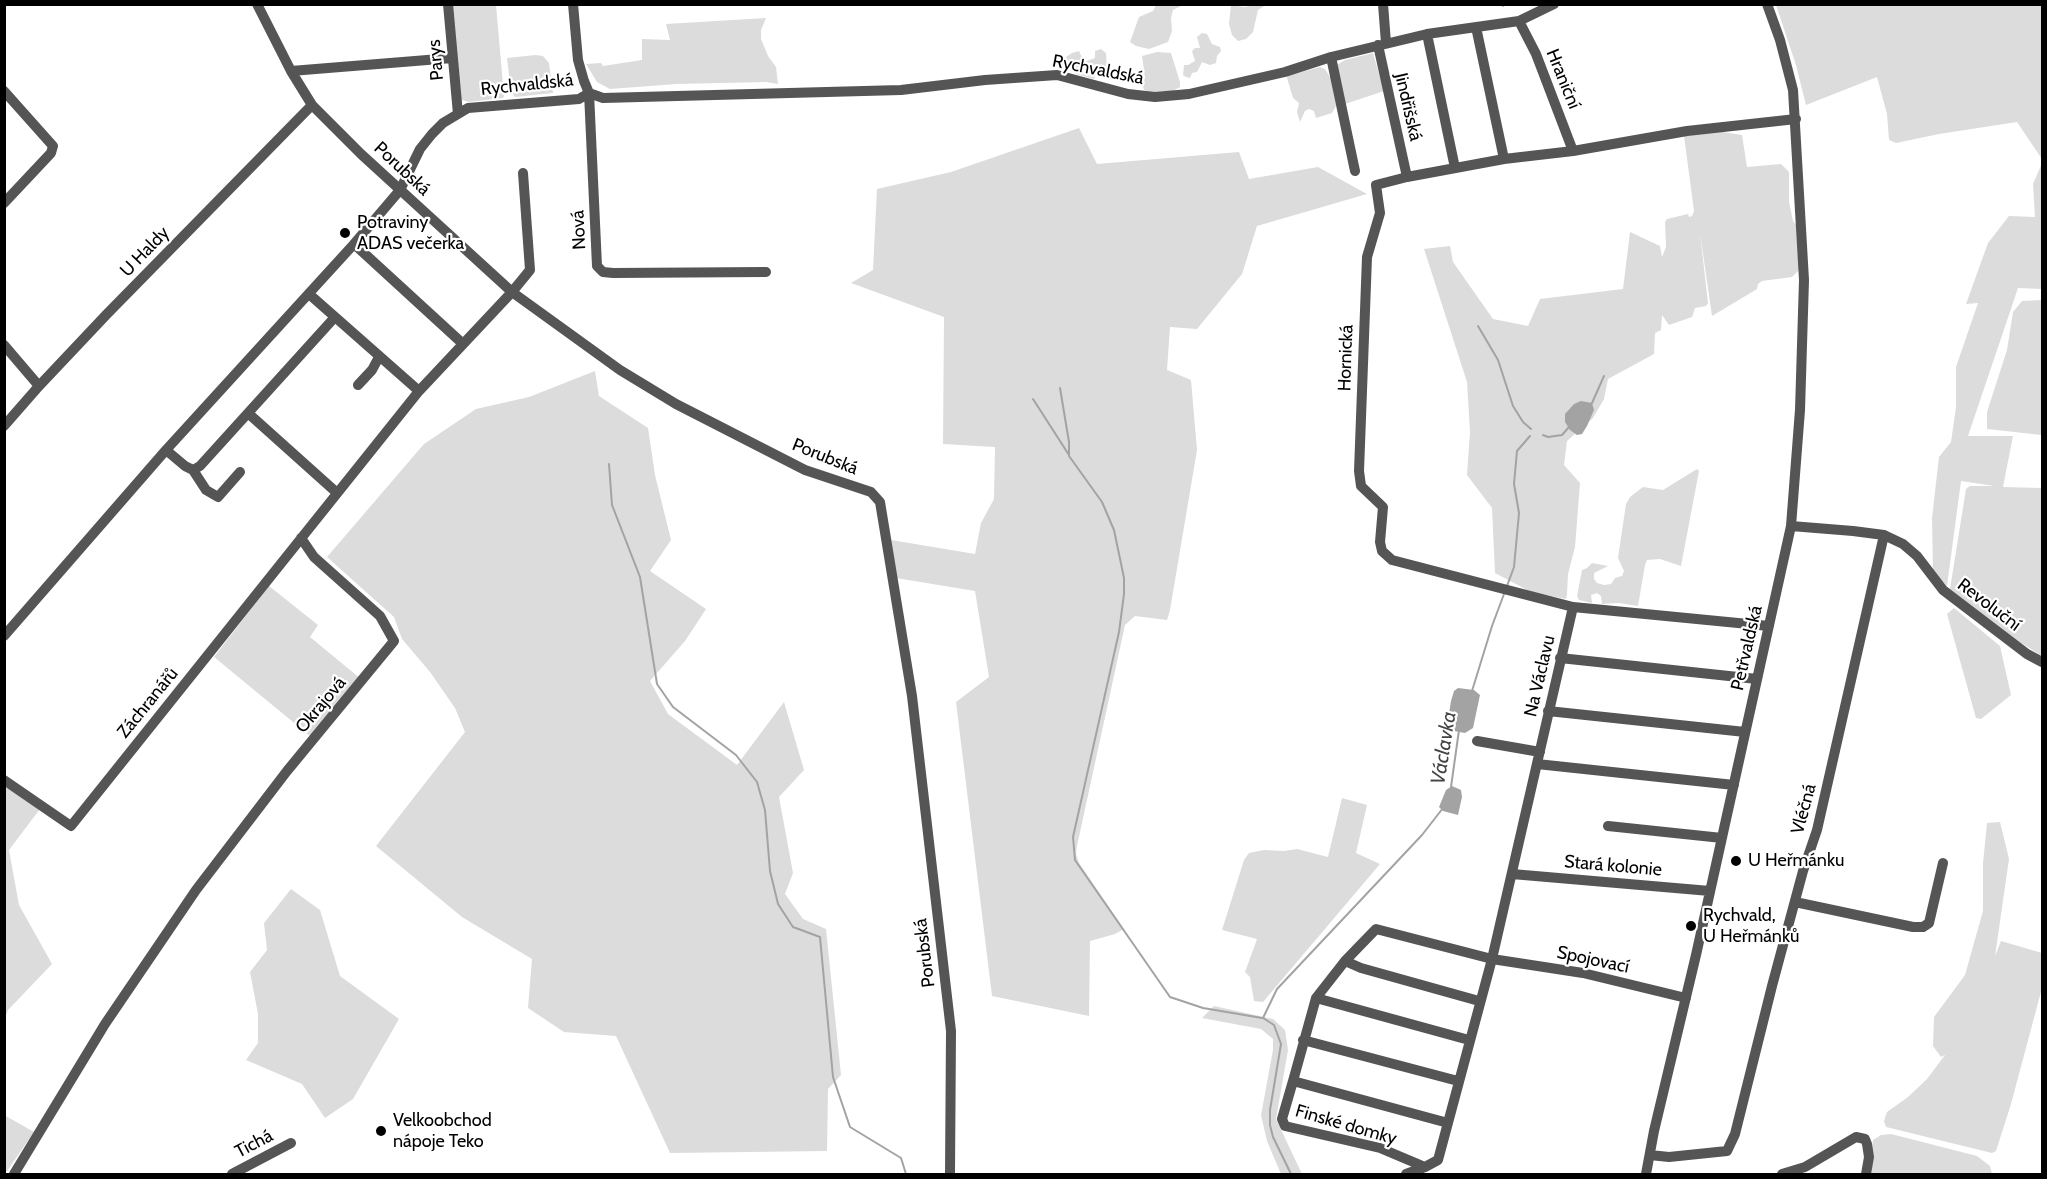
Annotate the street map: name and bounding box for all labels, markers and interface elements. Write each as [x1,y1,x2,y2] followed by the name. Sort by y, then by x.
[423,39,449,81] street label: Parys
[1541,46,1585,112] street label: Hraniční
[1050,51,1146,89] street label: Rychvaldská
[480,69,574,101] street label: Rychvaldská
[1390,71,1426,143] street label: Jindřišská
[369,138,435,200] street label: Porubská
[567,210,591,250] street label: Nová
[357,212,464,254] place label: Potraviny ADAS večerka
[116,222,174,282] street label: U Haldy
[338,226,352,240] marker: Potraviny ADAS večerka
[1334,324,1358,392] street label: Hornická
[789,434,861,480] street label: Porubská
[1953,574,2025,636] street label: Revoluční
[1727,603,1767,693] street label: Petřvaldská
[1520,633,1560,719] street label: Na Václavu
[113,663,183,743] street label: Záchranářů
[291,672,351,738] street label: Okrajová
[1426,710,1462,786] water label: Václavka
[1787,781,1821,837] street label: Vléčná
[1748,850,1844,872] place label: U Heřmánku
[1563,851,1663,881] street label: Stará kolonie
[1729,854,1743,868] marker: U Heřmánku
[1703,905,1799,948] place label: Rychvald, U Heřmánků
[910,917,940,989] street label: Porubská
[1684,919,1698,933] marker: Rychvald, U Heřmánků
[1555,942,1631,978] street label: Spojovací
[1293,1100,1399,1150] street label: Finské domky
[393,1110,492,1152] place label: Velkoobchod nápoje Teko
[374,1124,388,1138] marker: Velkoobchod nápoje Teko
[231,1125,277,1163] street label: Tichá

